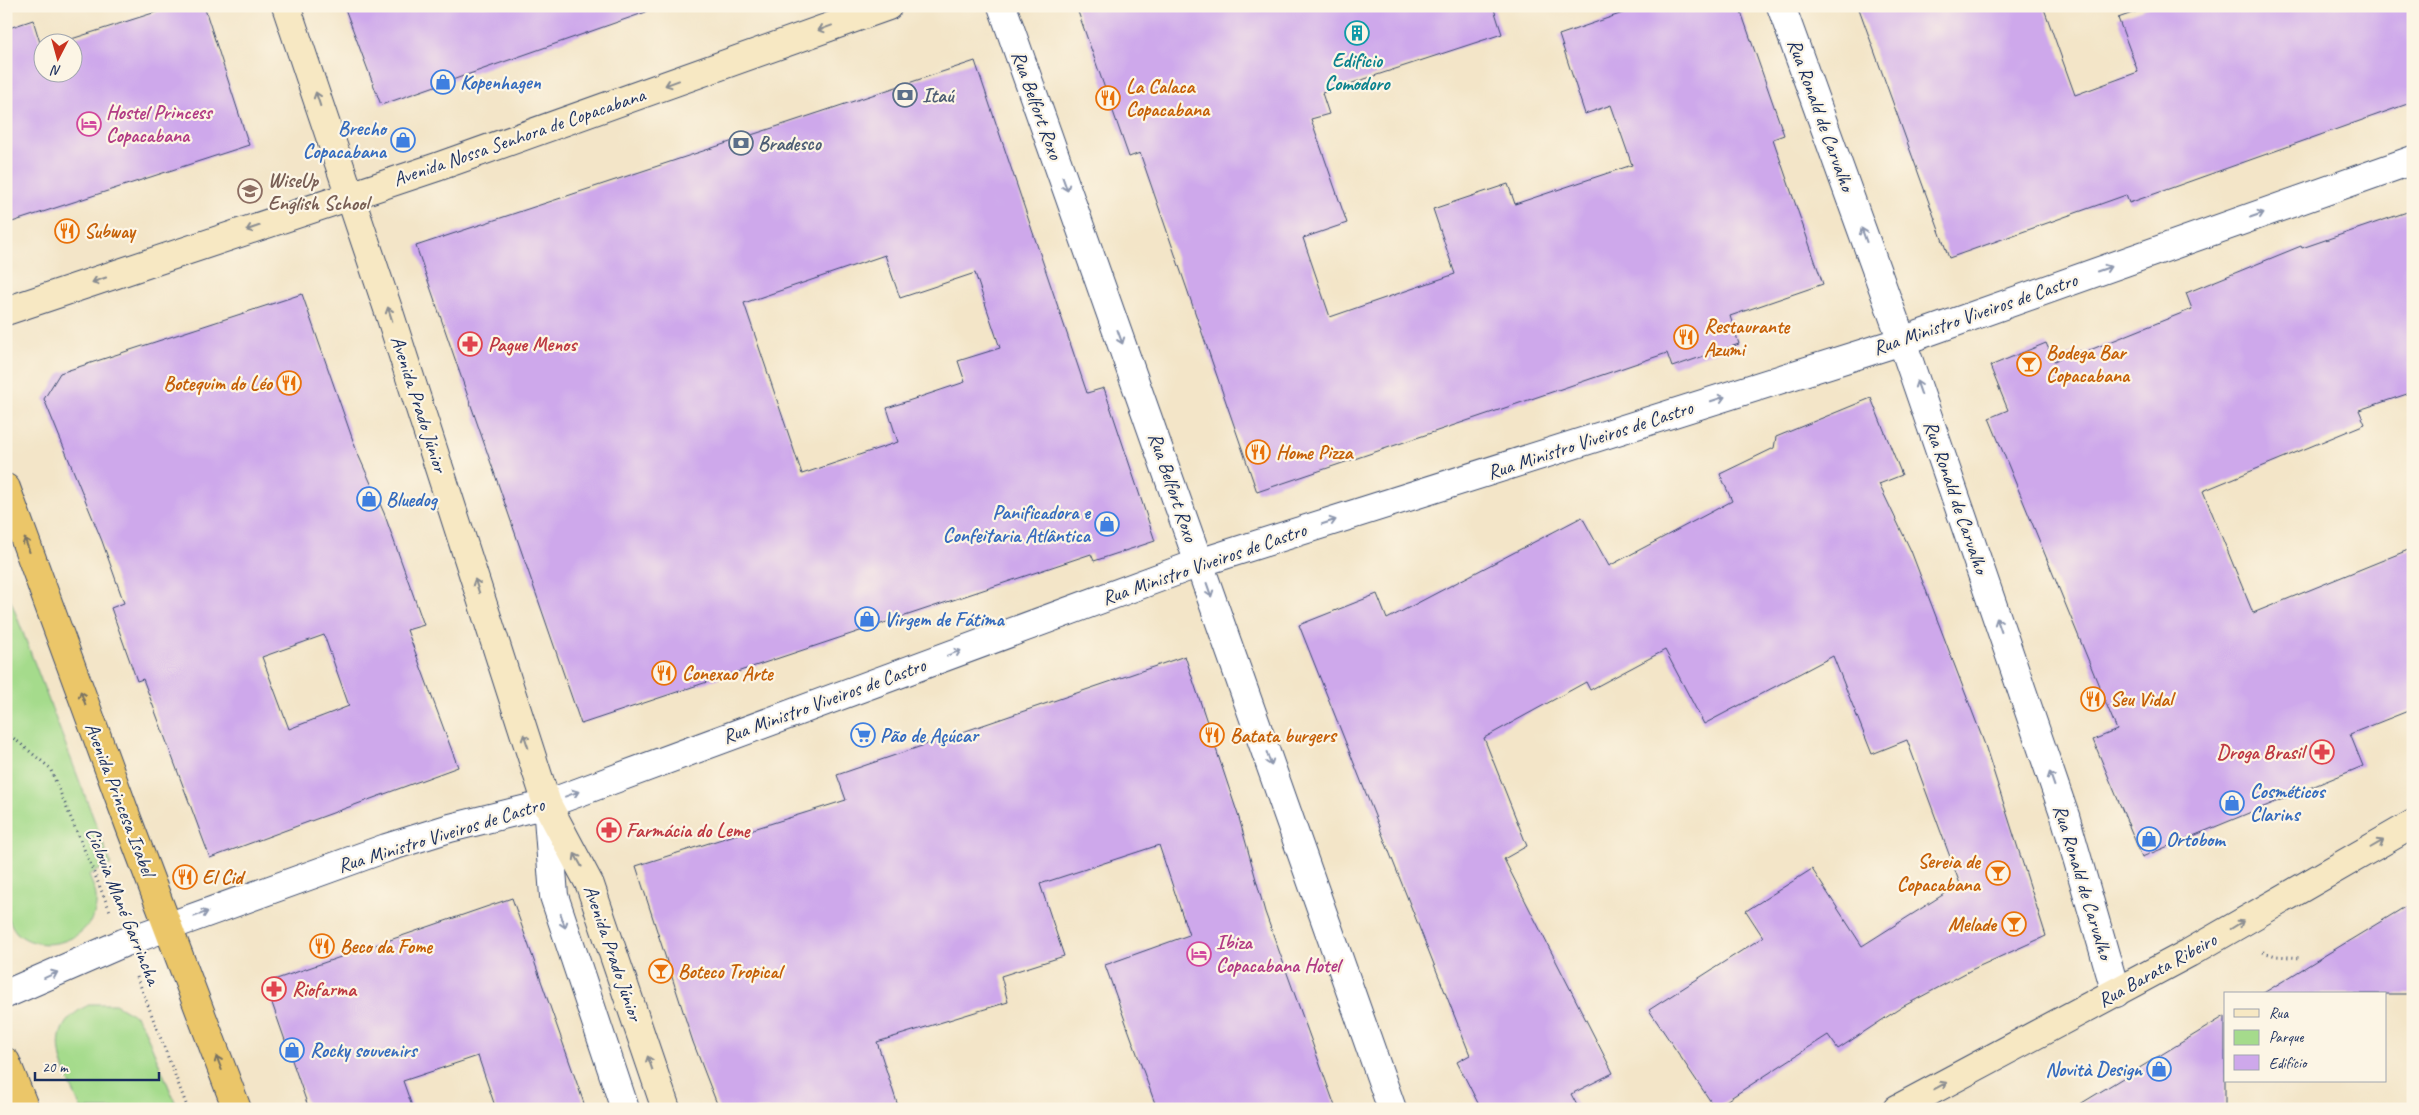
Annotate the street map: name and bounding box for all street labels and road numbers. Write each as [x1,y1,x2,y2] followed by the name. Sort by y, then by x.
[1782,35,1861,196] street label: Rua Ronald de Carvalho
[1006,47,1068,164] street label: Rua Belfort Roxo
[390,81,650,192] street label: Avenida Nossa Senhora de Copacabana
[1870,267,2081,361] street label: Rua Ministro Viveiros de Castro
[385,333,453,477] street label: Avenida Prado Júnior
[1484,395,1697,485] street label: Rua Ministro Viveiros de Castro
[1918,417,1995,579] street label: Rua Ronald de Carvalho
[1143,429,1204,546] street label: Rua Belfort Roxo
[1099,517,1310,611] street label: Rua Ministro Viveiros de Castro
[719,652,930,749] street label: Rua Ministro Viveiros de Castro
[79,719,162,882] street label: Avenida Princesa Isabel
[335,791,548,878] street label: Rua Ministro Viveiros de Castro
[2048,802,2119,964] street label: Rua Ronald de Carvalho
[80,824,167,990] street label: Ciclovia Mané Garrincha
[578,882,649,1026] street label: Avenida Prado Júnior
[2093,927,2222,1013] street label: Rua Barata Ribeiro

